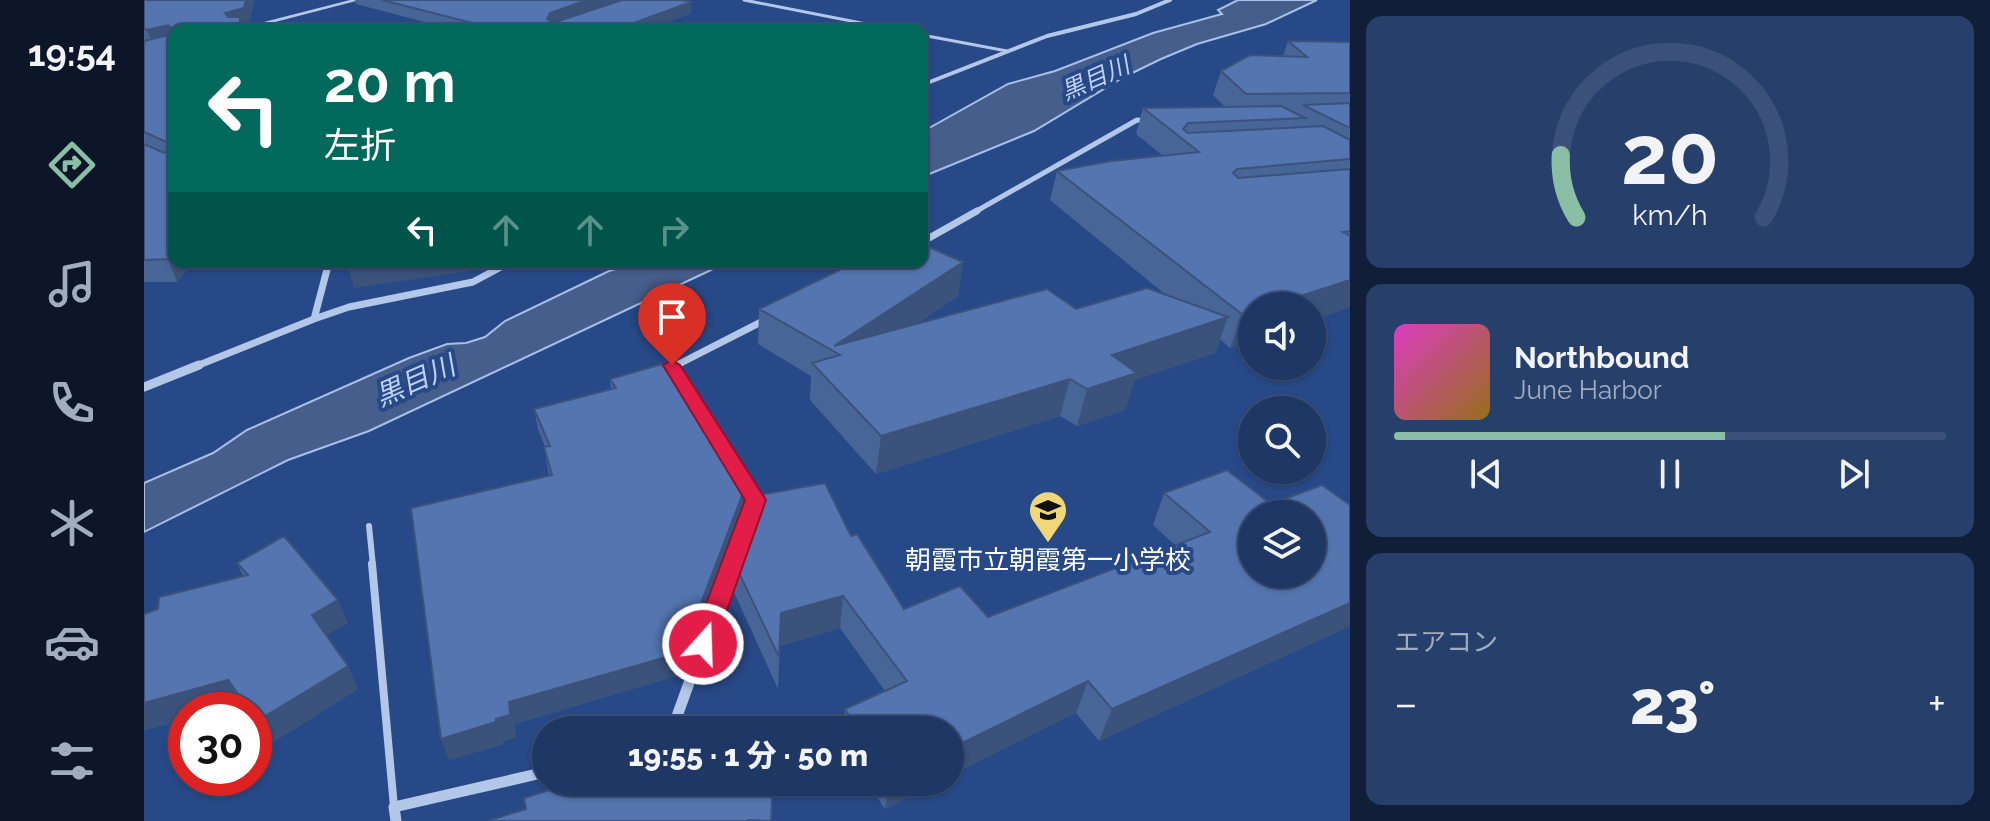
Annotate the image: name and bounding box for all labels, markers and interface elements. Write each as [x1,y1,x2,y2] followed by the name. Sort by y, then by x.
[28,32,116,74] text: 19:54
[324,49,456,115] text: 20 m
[1056,49,1137,106] water label: 黒目川
[192,56,296,160] icon: left
[1621,106,1719,203] text: 20
[324,124,396,166] text: 左折
[44,137,100,193] icon: directions
[1632,198,1708,232] text: km/h
[400,208,444,252] icon: left
[484,208,528,252] icon: ahead
[568,208,612,252] icon: ahead
[652,208,696,252] icon: right
[44,256,100,312] icon: music
[638,283,706,365] pin
[1238,292,1326,588] map controls
[1238,292,1326,380] button: sound
[650,295,694,339] icon: arrive
[1514,340,1689,375] text: Northbound
[370,348,463,413] water label: 黒目川
[44,375,100,431] icon: phone
[1514,375,1662,405] text: June Harbor
[1238,396,1326,484] button: search
[1464,452,1508,496] icon: previous
[1648,452,1692,496] icon: pause
[1832,452,1876,496] icon: next
[1027,489,1069,544] school or university icon: 朝霞市立朝霞第一小学校
[44,495,100,551] icon: climate
[1238,500,1326,588] button: layers
[905,545,1191,575] place label: 朝霞市立朝霞第一小学校
[661,602,745,686] position arrow
[44,614,100,670] icon: car
[1394,627,1498,657] text: エアコン
[1630,668,1716,738] text: 23°
[1394,678,1418,729] text: −
[1928,678,1946,729] text: +
[168,692,272,796] speed limit sign: 30
[44,733,100,789] icon: filters
[628,738,868,773] text: 19:55 · 1 分 · 50 m

